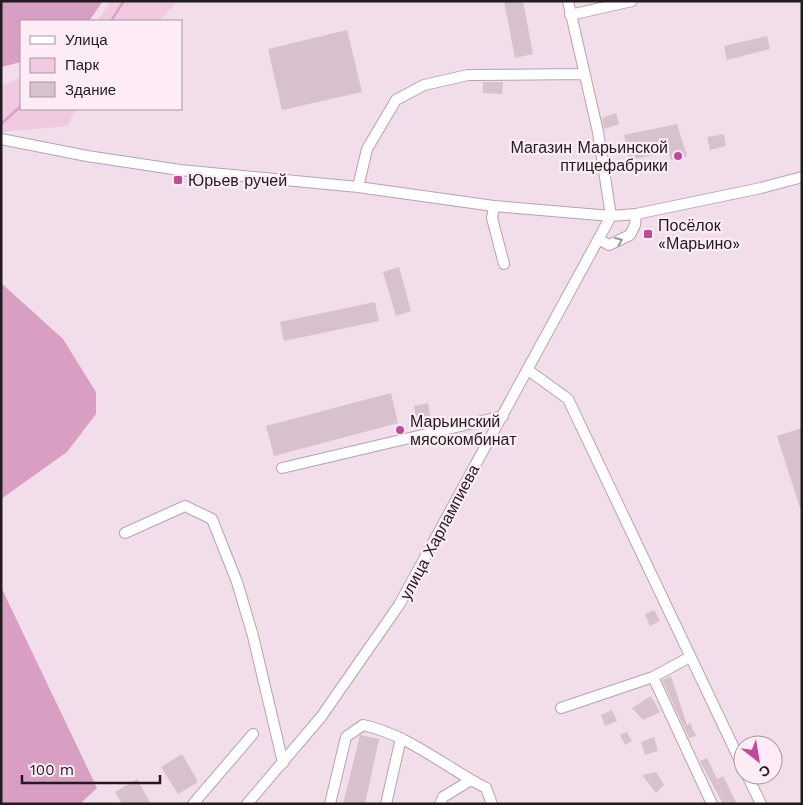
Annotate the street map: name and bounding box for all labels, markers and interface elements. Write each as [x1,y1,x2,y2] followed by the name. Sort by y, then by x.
[20,20,182,110] legend
[65,31,108,49] text: Улица
[65,56,99,74] text: Парк
[65,81,116,99] text: Здание
[510,138,668,175] place label: Магазин Марьинской птицефабрики
[672,150,684,162] marker: Магазин Марьинской птицефабрики
[188,171,287,190] place label: Юрьев ручей
[172,174,184,186] marker: Юрьев ручей
[658,216,740,253] place label: Посёлок «Марьино»
[642,228,654,240] marker: Посёлок «Марьино»
[614,236,623,247] one-way arrow
[410,412,517,449] place label: Марьинский мясокомбинат
[394,424,406,436] marker: Марьинский мясокомбинат
[396,461,483,603] street label: улица Харлампиева
[733,735,783,785] north arrow
[22,752,160,784] scale bar
[30,761,74,779] text: 100 m
[756,762,773,781] text: С

